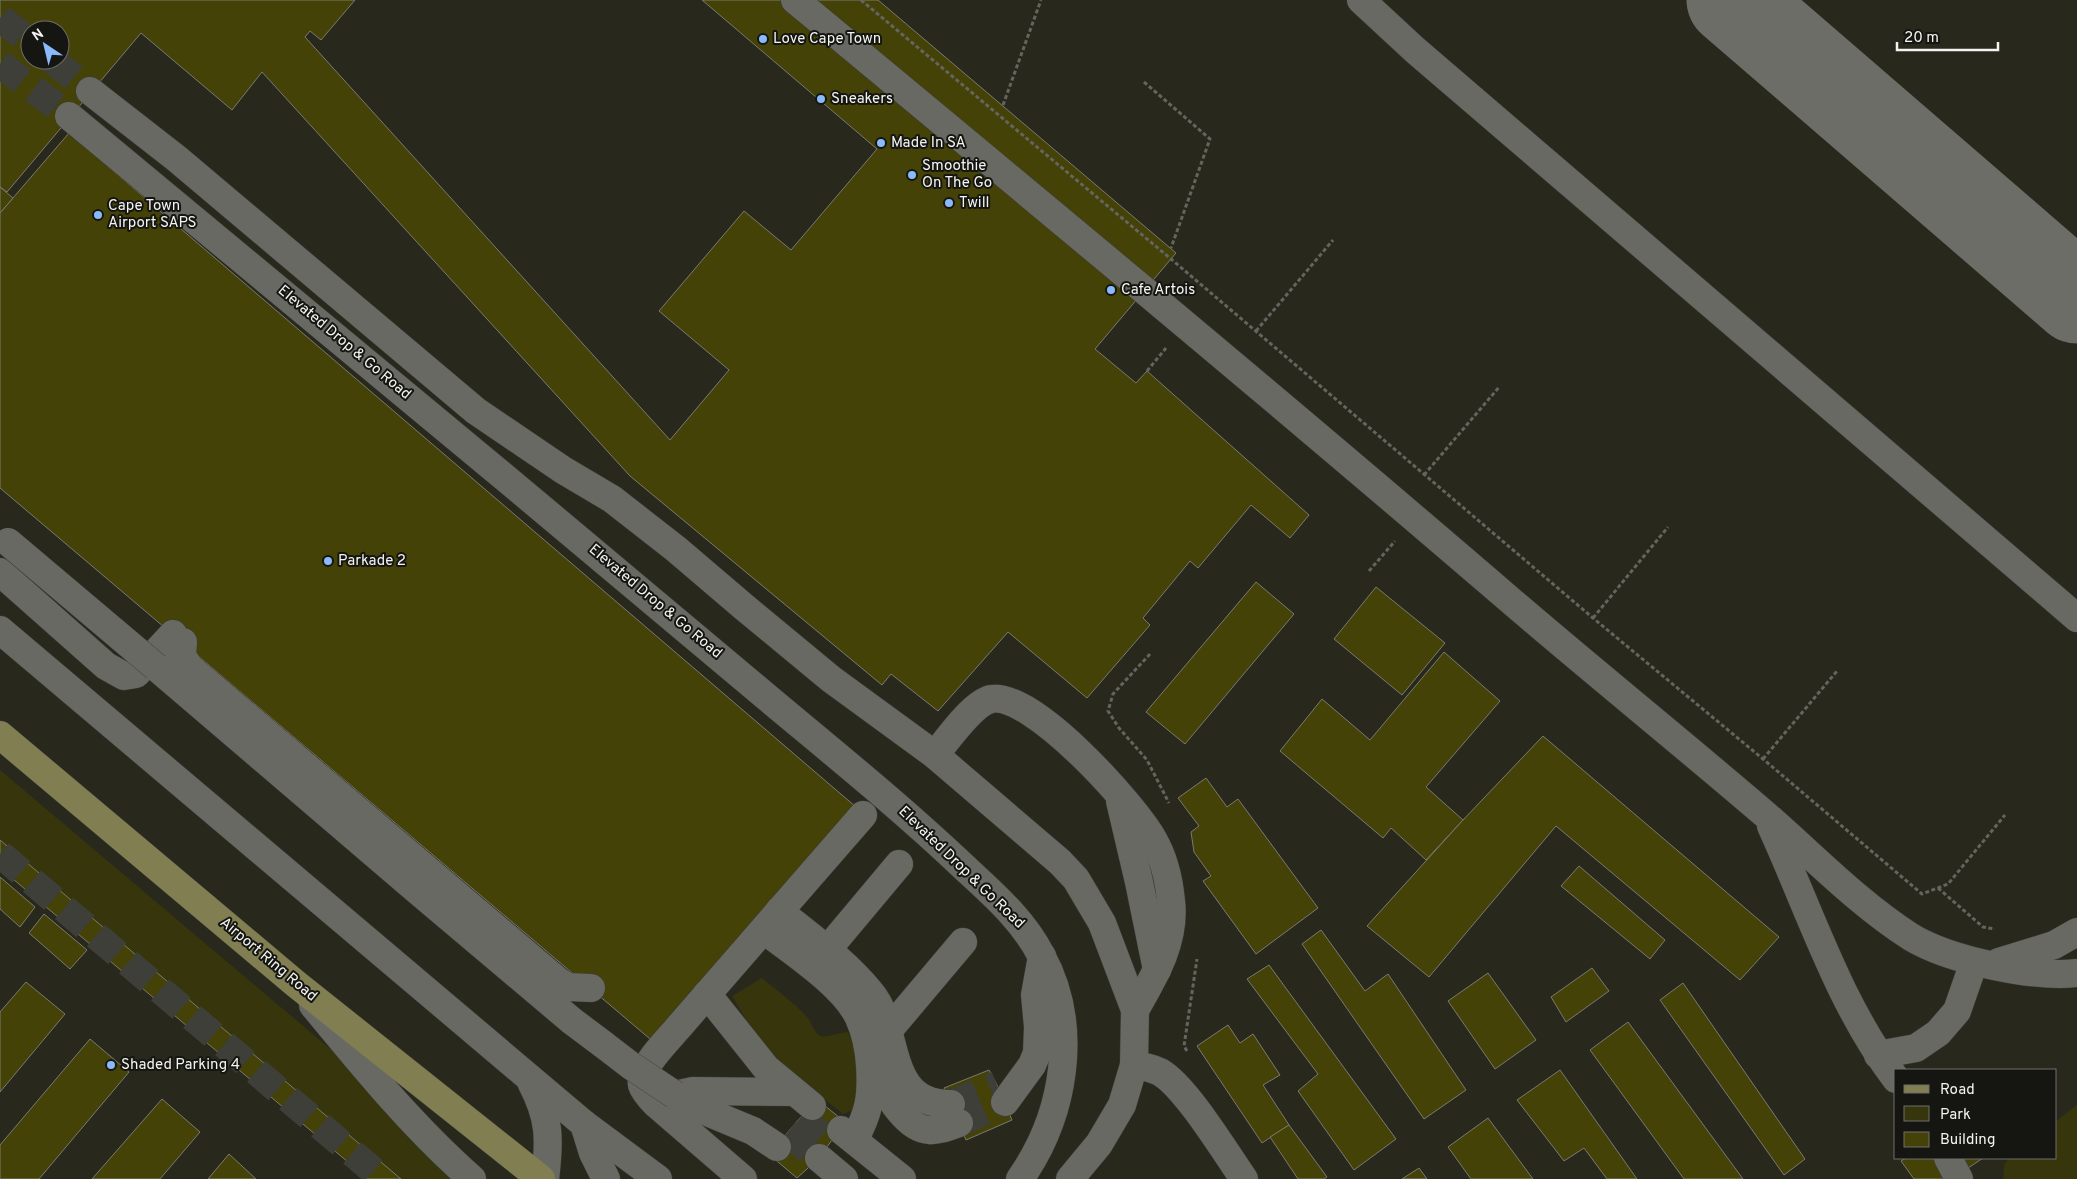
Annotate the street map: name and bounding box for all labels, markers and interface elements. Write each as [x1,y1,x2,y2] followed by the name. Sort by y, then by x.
[20,20,70,70] north arrow
[1897,20,1998,52] scale bar
[29,26,47,45] text: N
[1904,29,1939,48] text: 20 m
[773,30,881,49] place label: Love Cape Town
[757,33,769,45] marker: Love Cape Town
[831,90,893,109] place label: Sneakers
[815,93,827,105] marker: Sneakers
[891,134,966,153] place label: Made In SA
[875,137,887,149] marker: Made In SA
[922,157,992,193] place label: Smoothie On The Go
[906,169,918,181] marker: Smoothie On The Go
[959,194,990,213] place label: Twill
[108,197,197,233] place label: Cape Town Airport SAPS
[943,197,955,209] marker: Twill
[92,209,104,221] marker: Cape Town Airport SAPS
[1121,281,1195,300] place label: Cafe Artois
[273,282,415,404] street label: Elevated Drop & Go Road
[1105,284,1117,296] marker: Cafe Artois
[584,541,726,663] street label: Elevated Drop & Go Road
[338,552,406,571] place label: Parkade 2
[322,555,334,567] marker: Parkade 2
[894,803,1028,933] street label: Elevated Drop & Go Road
[215,914,321,1006] street label: Airport Ring Road
[121,1056,240,1075] place label: Shaded Parking 4
[105,1059,117,1071] marker: Shaded Parking 4
[1894,1069,2057,1159] legend
[1940,1081,1975,1100] text: Road
[1940,1106,1971,1125] text: Park
[1940,1131,1995,1150] text: Building

